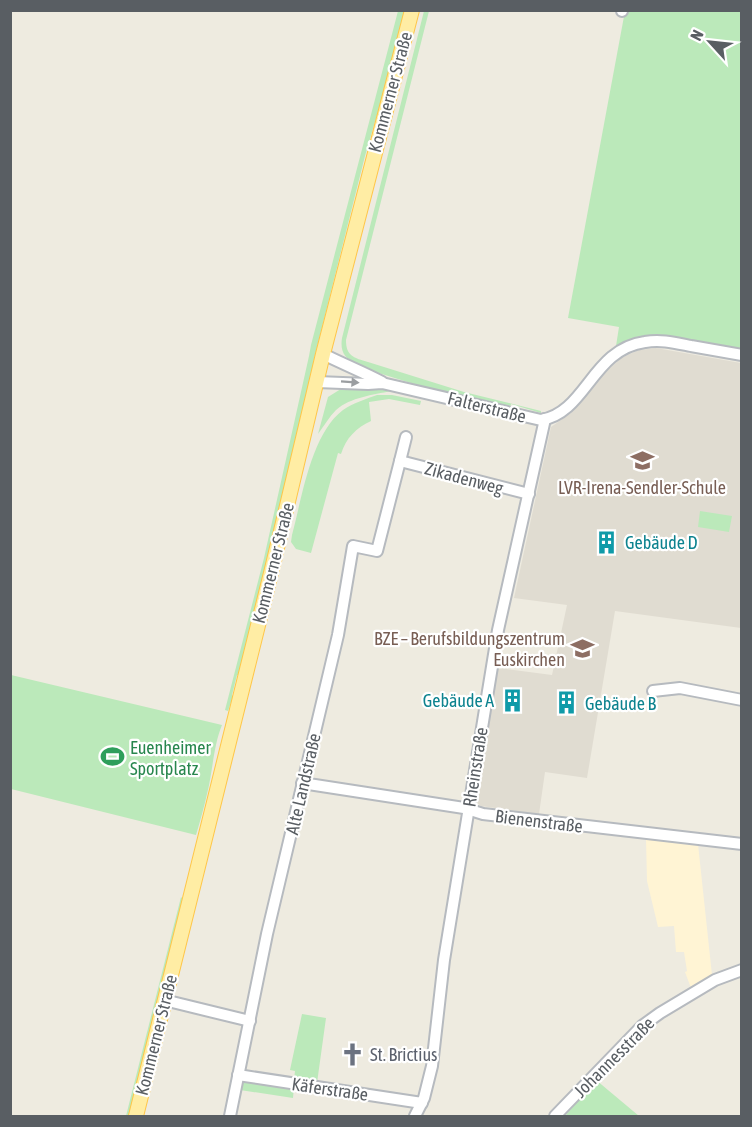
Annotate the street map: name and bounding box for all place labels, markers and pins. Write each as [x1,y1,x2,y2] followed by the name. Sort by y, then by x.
[629,448,655,474] school or university icon: LVR-Irena-Sendler-Schule
[558,477,726,498] place label: LVR-Irena-Sendler-Schule
[594,529,620,555] building icon: Gebäude D
[625,532,698,553] place label: Gebäude D
[374,628,565,670] place label: BZE – Berufsbildungszentrum Euskirchen
[570,635,596,661] school or university icon: BZE – Berufsbildungszentrum Euskirchen
[499,687,525,713] building icon: Gebäude A
[423,690,494,711] place label: Gebäude A
[554,690,580,716] building icon: Gebäude B
[585,693,656,714] place label: Gebäude B
[130,737,211,779] place label: Euenheimer Sportplatz
[99,744,125,770] sports icon: Euenheimer Sportplatz
[339,1041,365,1067] church icon: St. Brictius
[370,1044,437,1065] place label: St. Brictius

